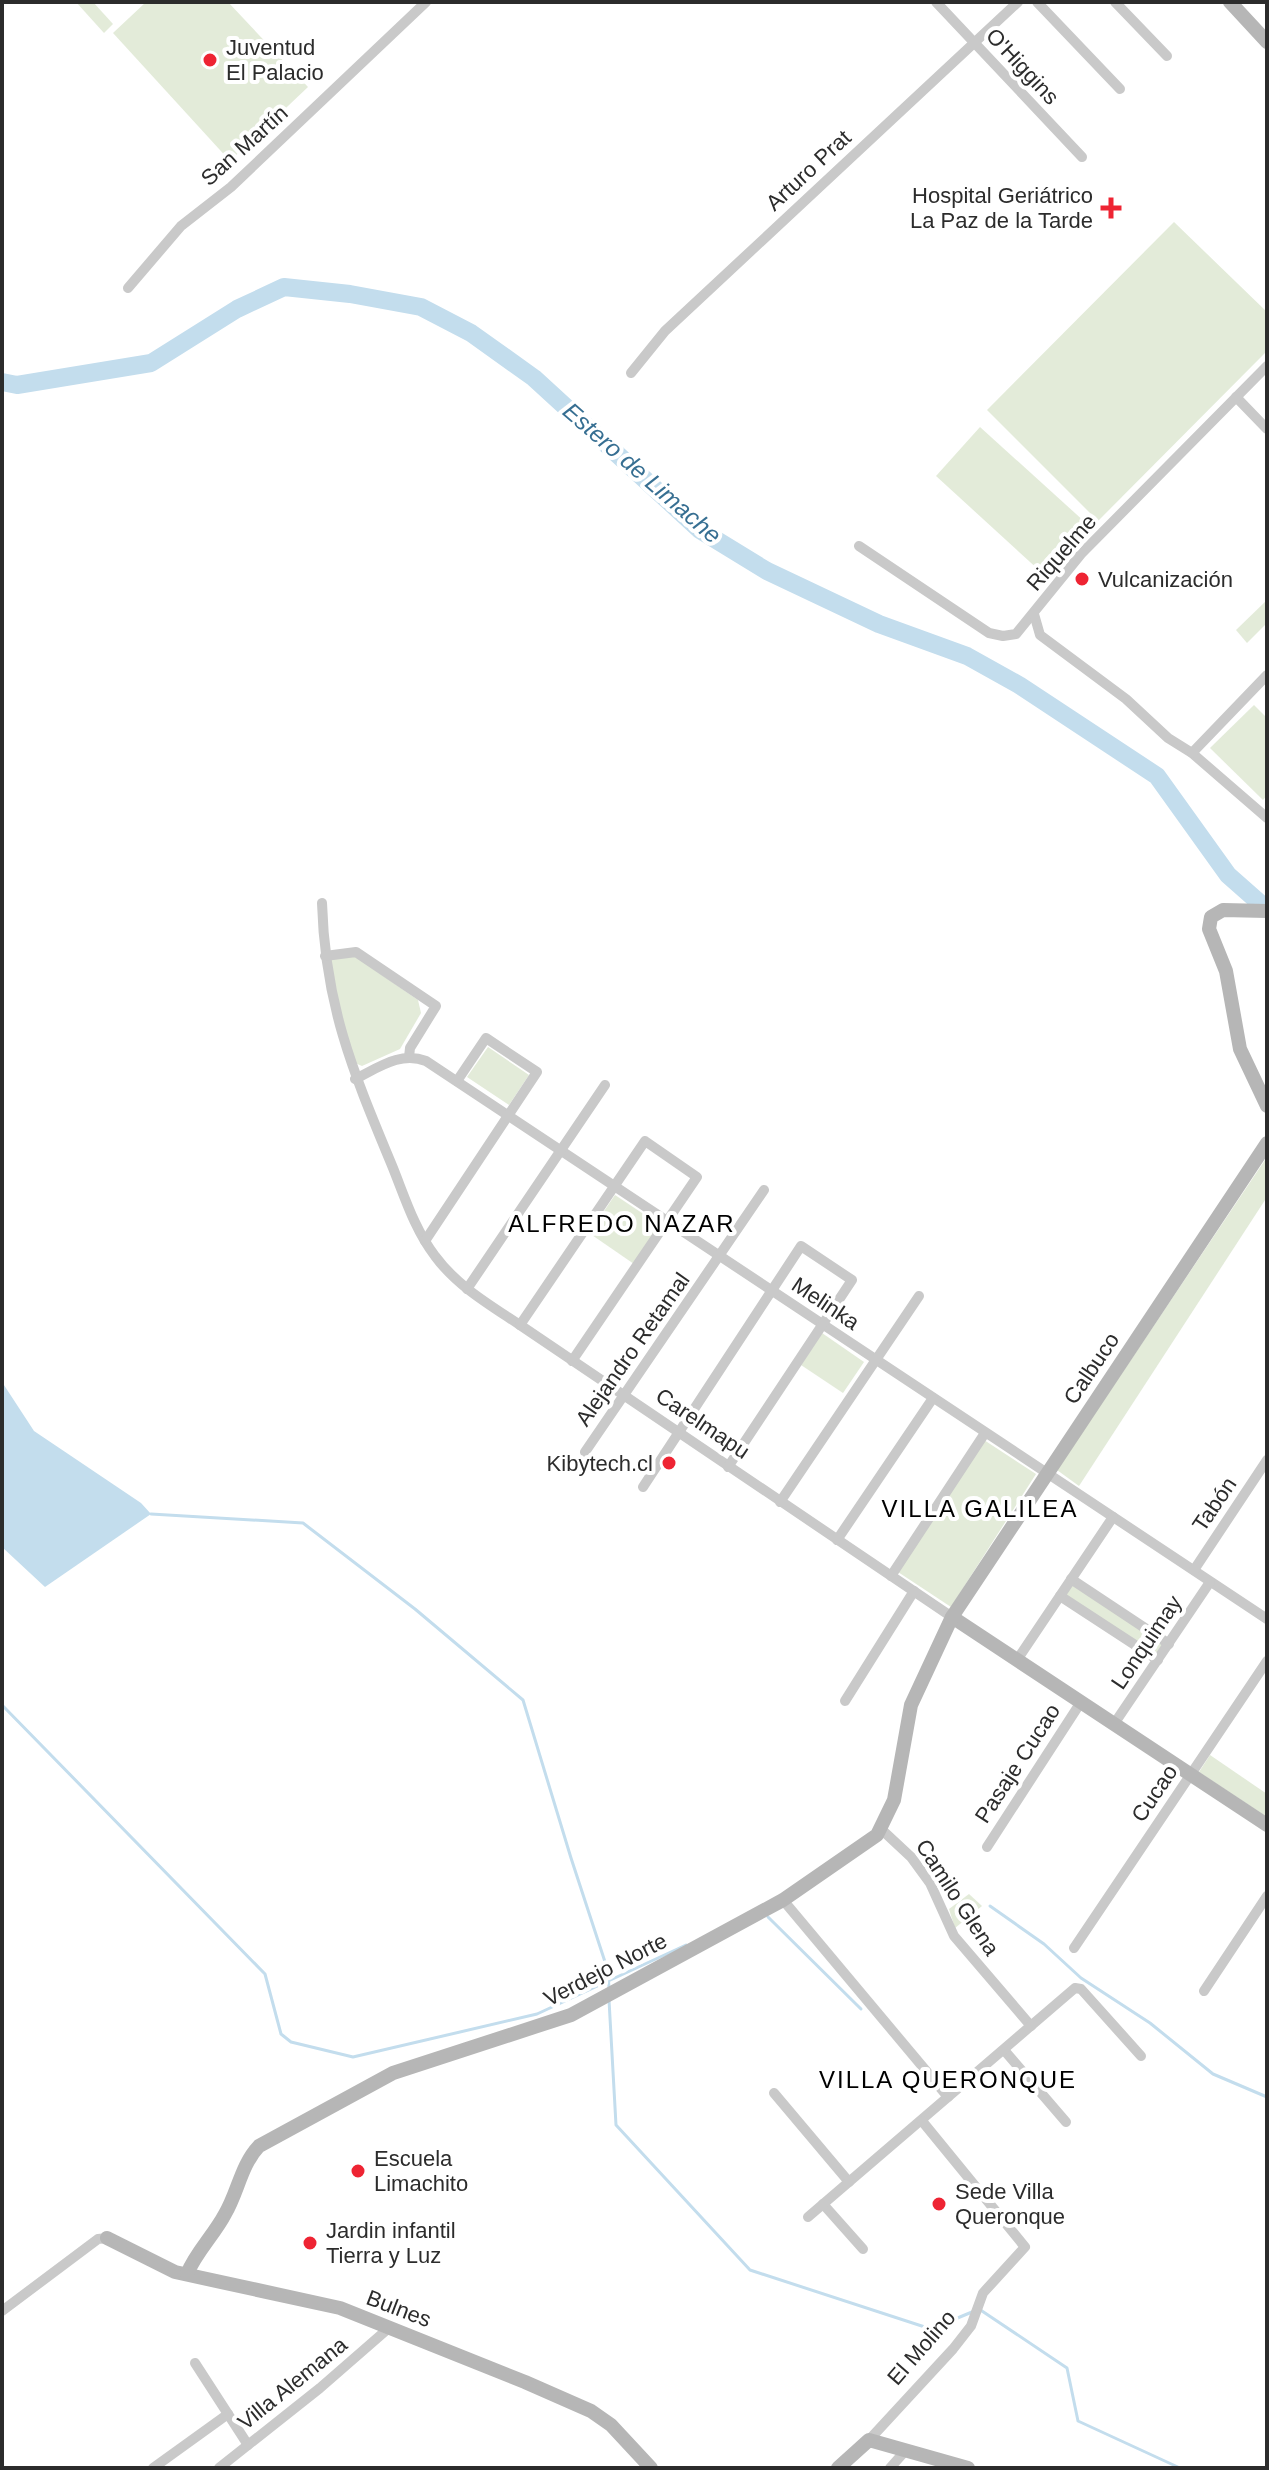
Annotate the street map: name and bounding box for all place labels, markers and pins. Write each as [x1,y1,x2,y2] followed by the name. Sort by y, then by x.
[226,35,324,85] place label: Juventud El Palacio
[201,51,219,69] marker: Juventud El Palacio
[910,183,1093,233] place label: Hospital Geriátrico La Paz de la Tarde
[1100,197,1122,219] marker: Hospital Geriátrico La Paz de la Tarde
[1098,567,1233,592] place label: Vulcanización
[1073,570,1091,588] marker: Vulcanización
[547,1451,653,1476] place label: Kibytech.cl
[660,1454,678,1472] marker: Kibytech.cl
[374,2146,468,2196] place label: Escuela Limachito
[349,2162,367,2180] marker: Escuela Limachito
[955,2179,1065,2229] place label: Sede Villa Queronque
[930,2195,948,2213] marker: Sede Villa Queronque
[326,2218,456,2268] place label: Jardin infantil Tierra y Luz
[301,2234,319,2252] marker: Jardin infantil Tierra y Luz

